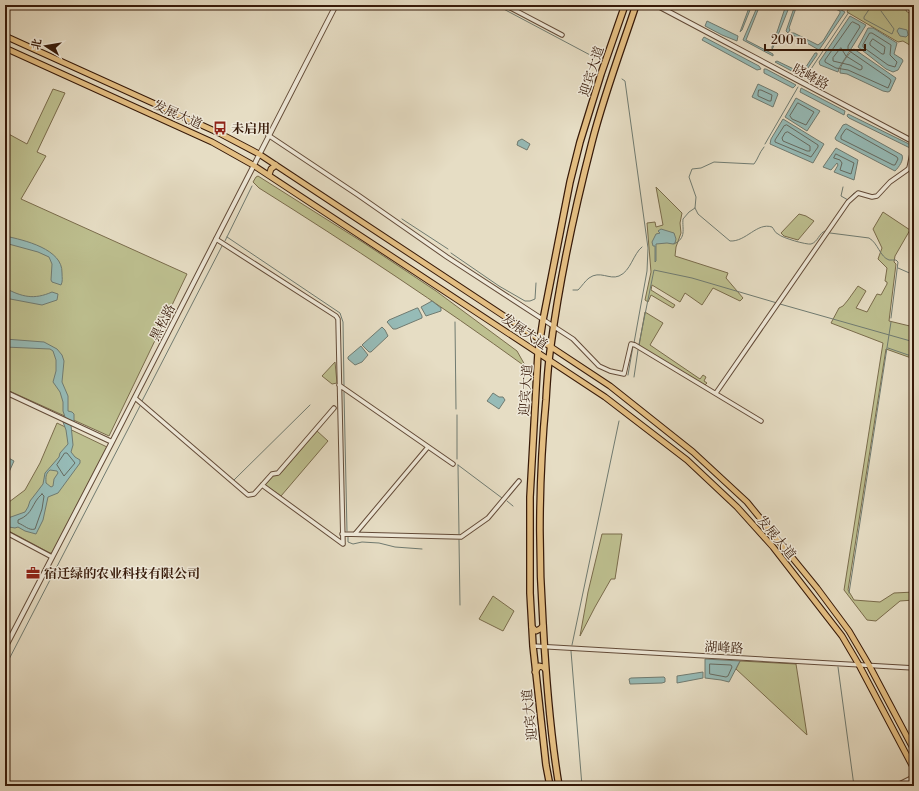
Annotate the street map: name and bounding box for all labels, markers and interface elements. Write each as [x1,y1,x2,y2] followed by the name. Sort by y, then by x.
[26,26,66,66] north arrow
[765,26,865,52] scale bar
[771,33,807,48] text: 200 m
[29,37,45,51] text: 北
[576,44,608,99] street label: 迎宾大道
[790,61,832,93] street label: 晓峰路
[151,97,205,133] street label: 发展大道
[212,120,228,136] bus stop icon: 未启用
[231,121,270,137] place label: 未启用
[147,301,179,343] street label: 黑松路
[498,311,550,353] street label: 发展大道
[516,364,536,417] street label: 迎宾大道
[753,513,799,563] street label: 发展大道
[25,565,41,581] office icon: 宿迁绿的农业科技有限公司
[44,566,200,582] place label: 宿迁绿的农业科技有限公司
[704,639,744,657] street label: 湖峰路
[519,688,541,742] street label: 迎宾大道

